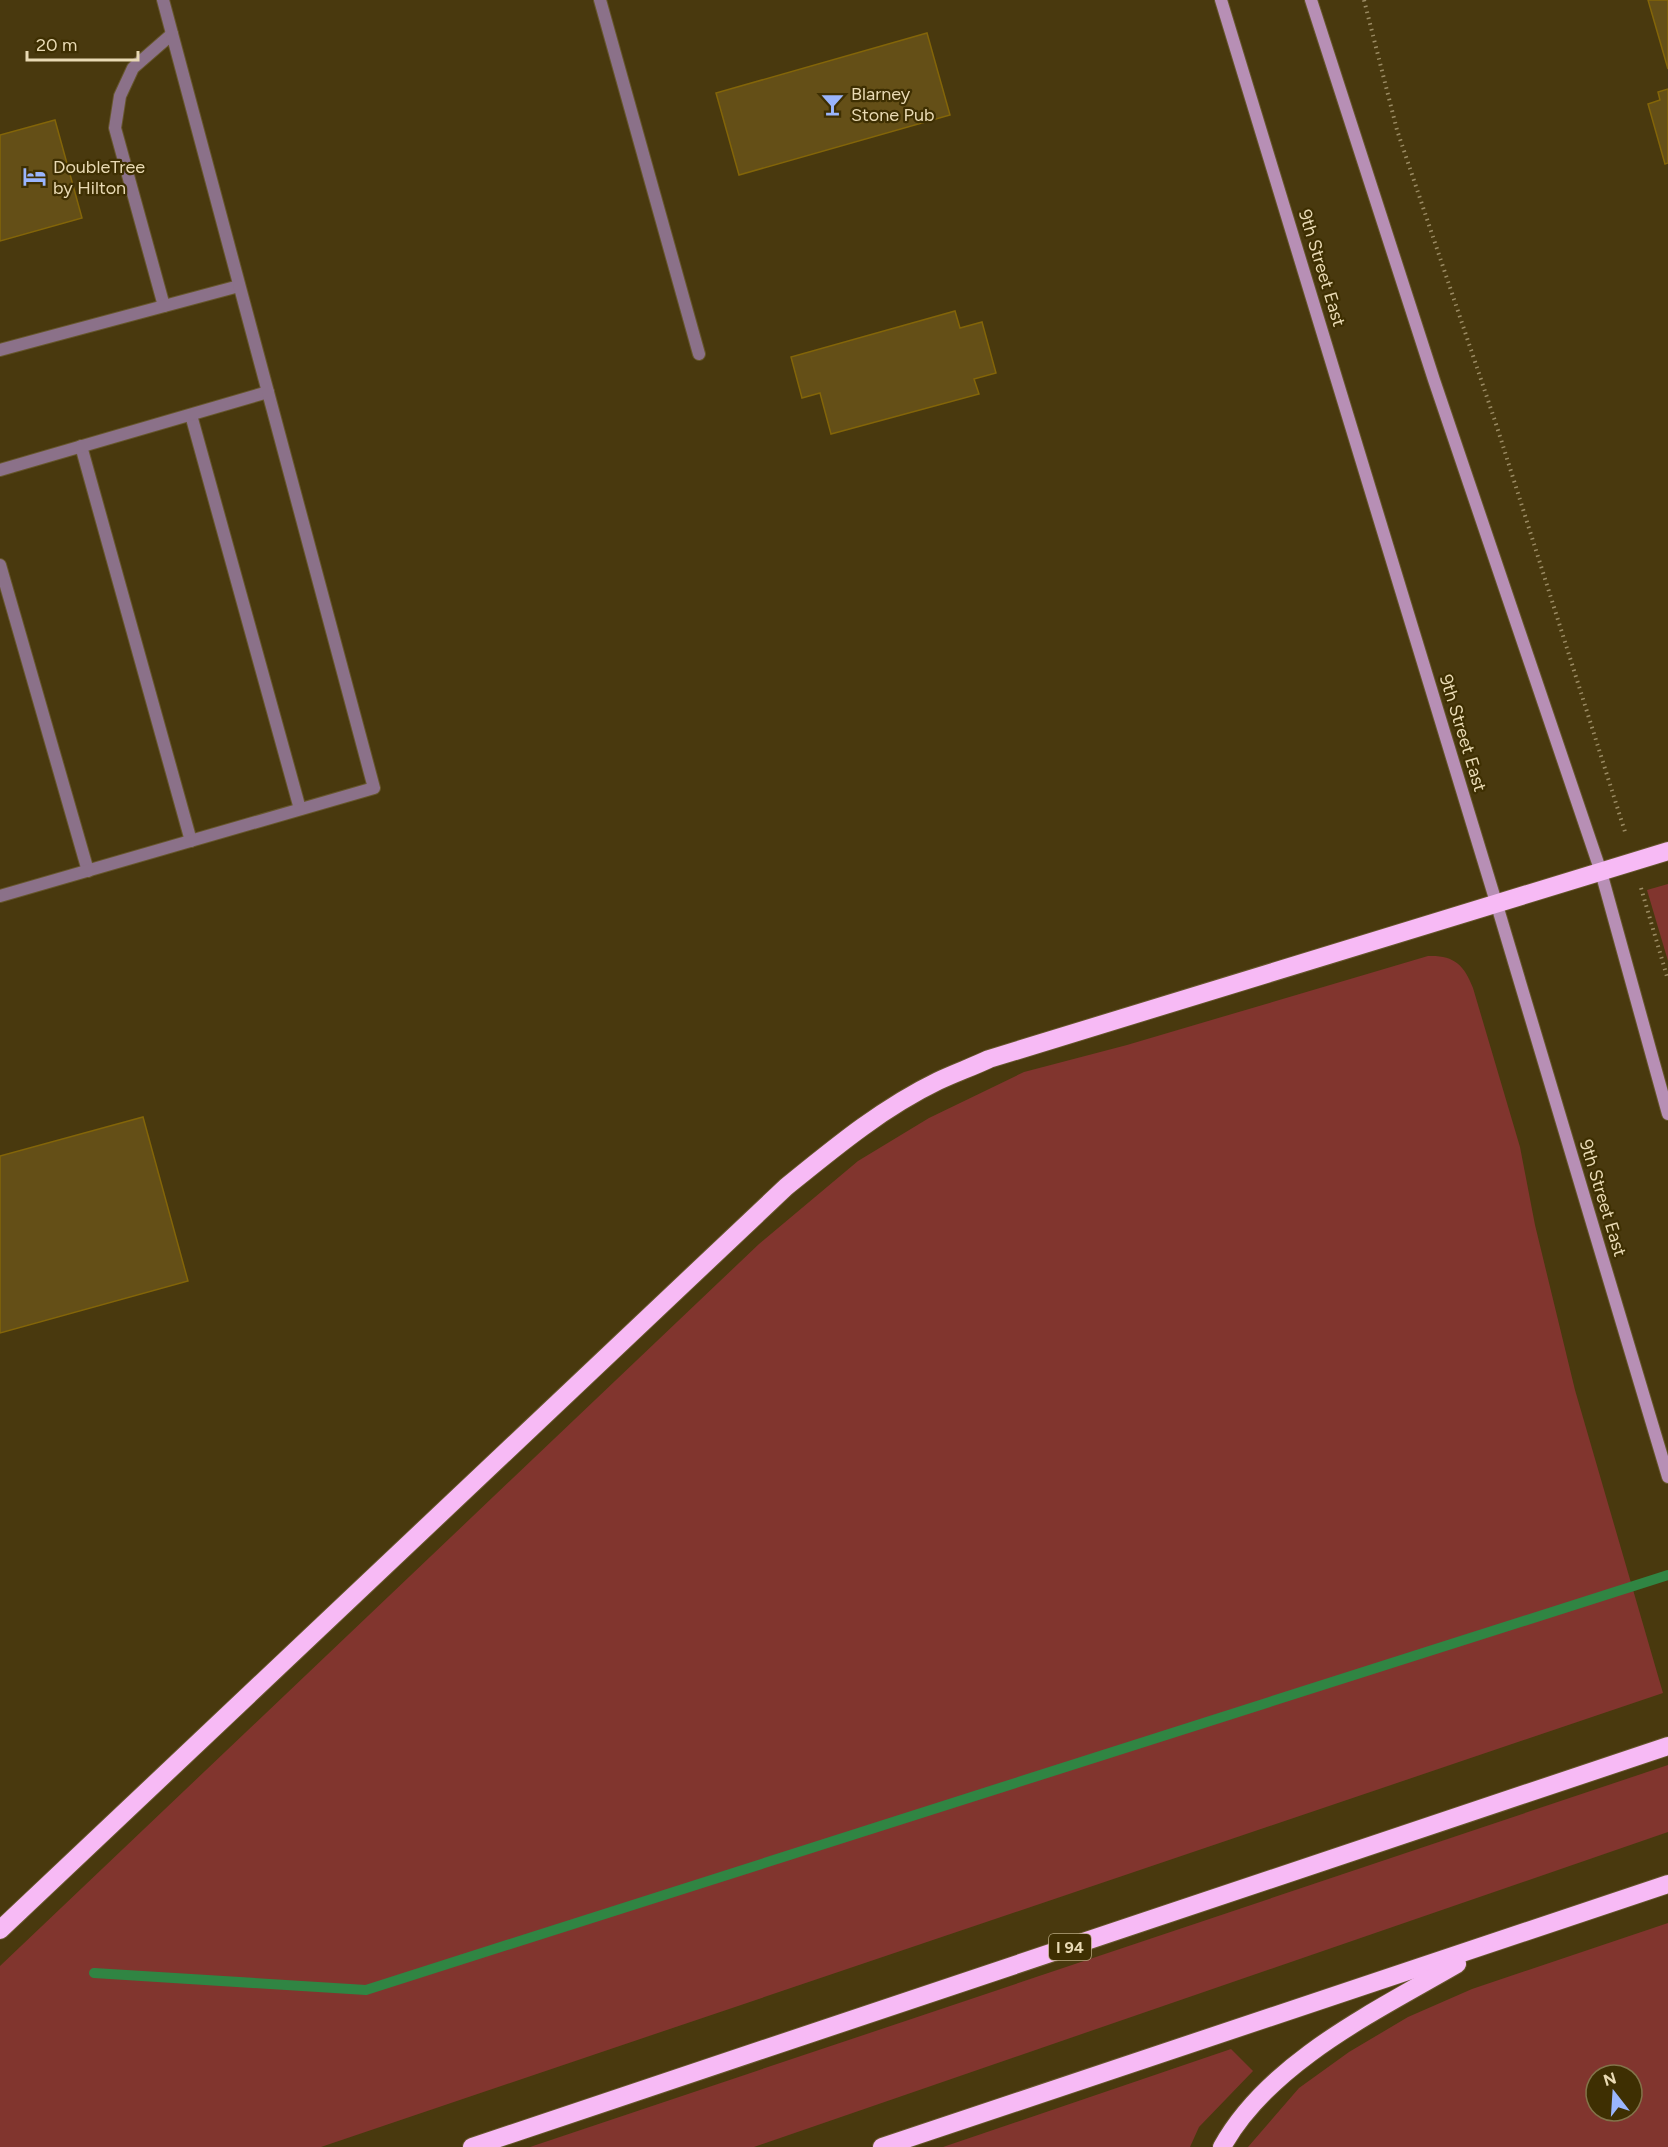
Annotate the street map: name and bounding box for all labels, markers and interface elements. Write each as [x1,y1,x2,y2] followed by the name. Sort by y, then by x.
[27,24,138,62] scale bar
[36,34,77,56] text: 20 m
[851,83,935,126] place label: Blarney Stone Pub
[820,91,846,117] bar icon: Blarney Stone Pub
[53,156,145,199] place label: DoubleTree by Hilton
[22,164,48,190] hotel icon: DoubleTree by Hilton
[1294,207,1350,329] street label: 9th Street East
[1435,672,1491,794] street label: 9th Street East
[1575,1137,1631,1259] street label: 9th Street East
[1049,1934,1091,1960] road number: I 94
[1584,2063,1644,2123] north arrow
[1601,2068,1618,2090] text: N

